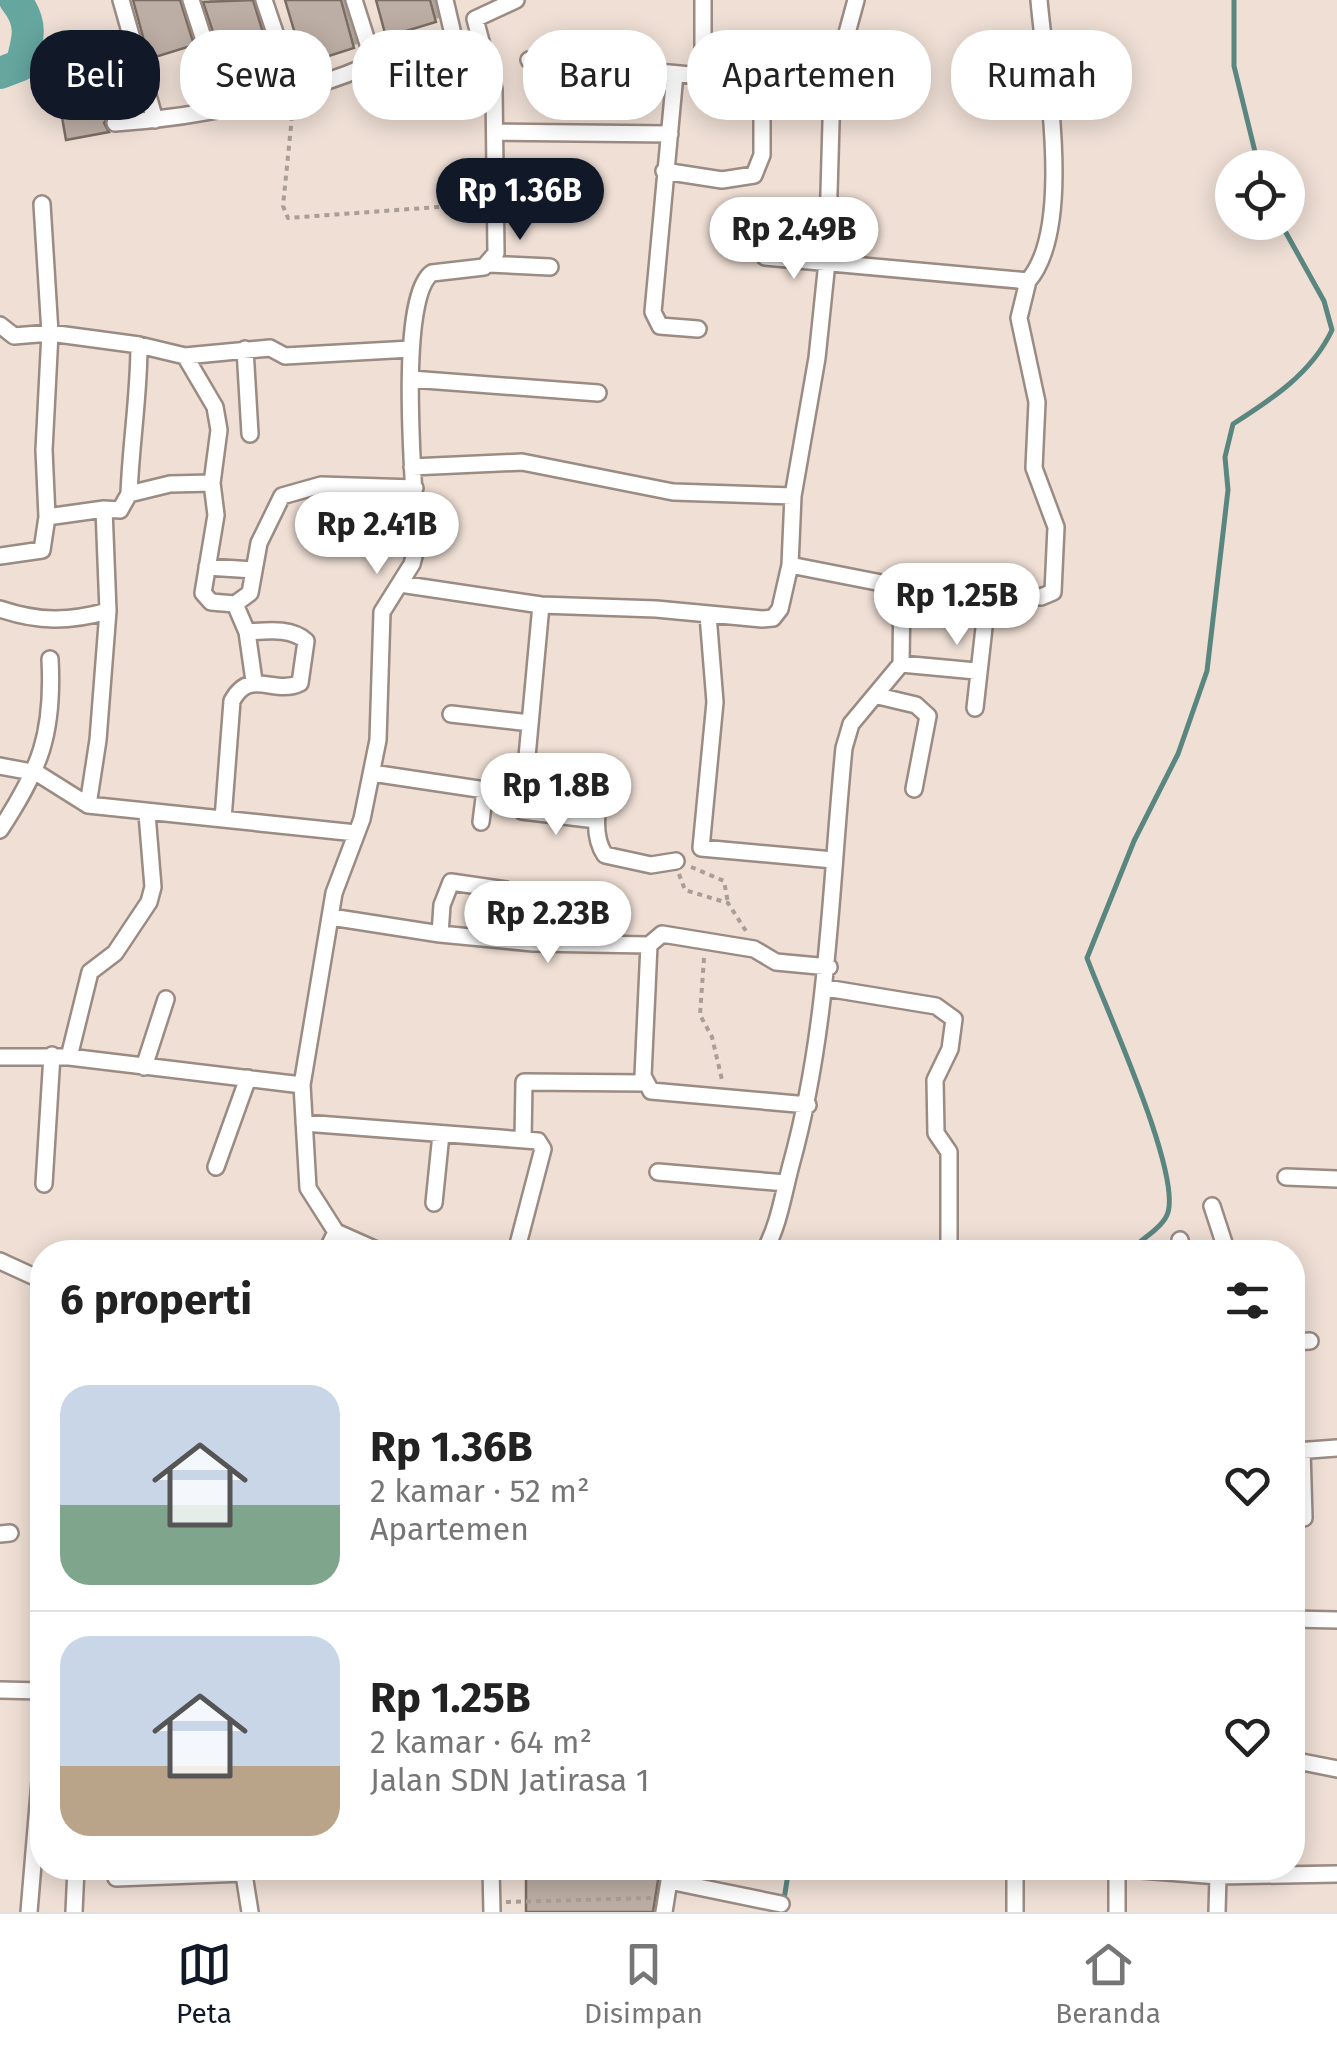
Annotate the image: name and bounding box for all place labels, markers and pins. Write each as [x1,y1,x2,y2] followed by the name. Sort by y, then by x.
[417,158,623,243] pin: Rp 1.36B
[691,197,897,282] pin: Rp 2.49B
[274,492,480,577] pin: Rp 2.41B
[854,563,1060,648] pin: Rp 1.25B
[464,753,648,838] pin: Rp 1.8B
[445,881,651,966] pin: Rp 2.23B

